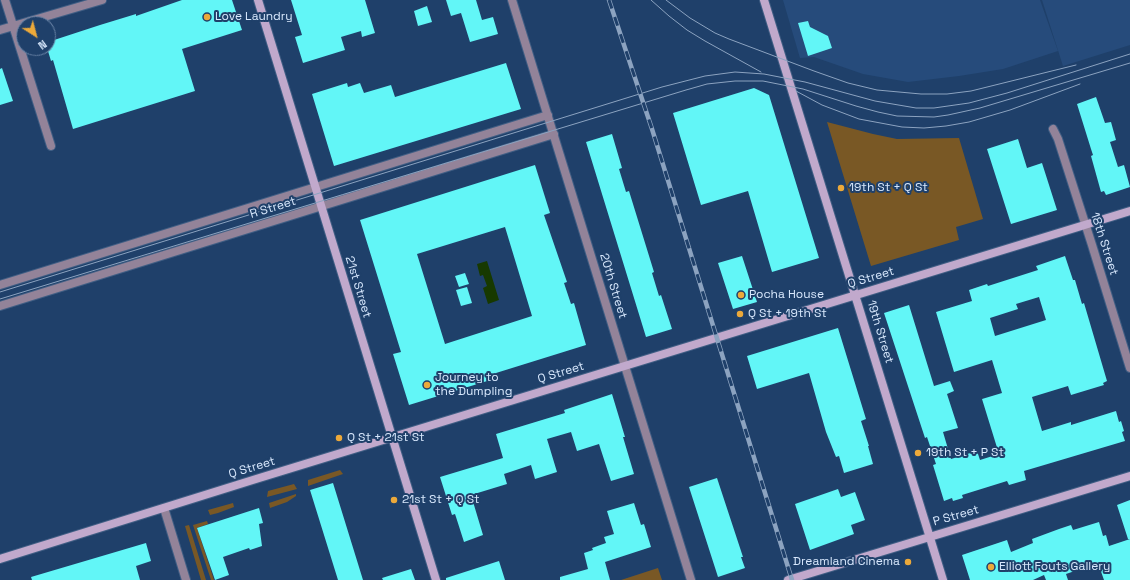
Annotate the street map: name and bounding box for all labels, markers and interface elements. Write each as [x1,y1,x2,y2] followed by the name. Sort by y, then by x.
[215,10,293,24] place label: Love Laundry
[202,12,212,22] marker: Love Laundry
[16,16,56,56] north arrow
[35,37,50,53] text: N
[849,181,928,195] place label: 19th St + Q St
[836,183,846,193] marker: 19th St + Q St
[248,194,298,222] street label: R Street
[1087,211,1121,277] street label: 18th Street
[596,252,630,320] street label: 20th Street
[342,254,374,320] street label: 21st Street
[846,264,896,292] street label: Q Street
[749,288,824,302] place label: Pocha House
[736,290,746,300] marker: Pocha House
[864,299,896,365] street label: 19th Street
[748,307,827,321] place label: Q St + 19th St
[735,309,745,319] marker: Q St + 19th St
[536,359,586,387] street label: Q Street
[435,371,512,399] place label: Journey to the Dumpling
[422,380,432,390] marker: Journey to the Dumpling
[347,431,425,445] place label: Q St + 21st St
[334,433,344,443] marker: Q St + 21st St
[926,446,1004,460] place label: 19th St + P St
[913,448,923,458] marker: 19th St + P St
[227,454,277,482] street label: Q Street
[402,493,480,507] place label: 21st St + Q St
[389,495,399,505] marker: 21st St + Q St
[931,503,981,529] street label: P Street
[793,555,900,569] place label: Dreamland Cinema
[903,557,913,567] marker: Dreamland Cinema
[999,560,1110,574] place label: Elliott Fouts Gallery
[986,562,996,572] marker: Elliott Fouts Gallery

